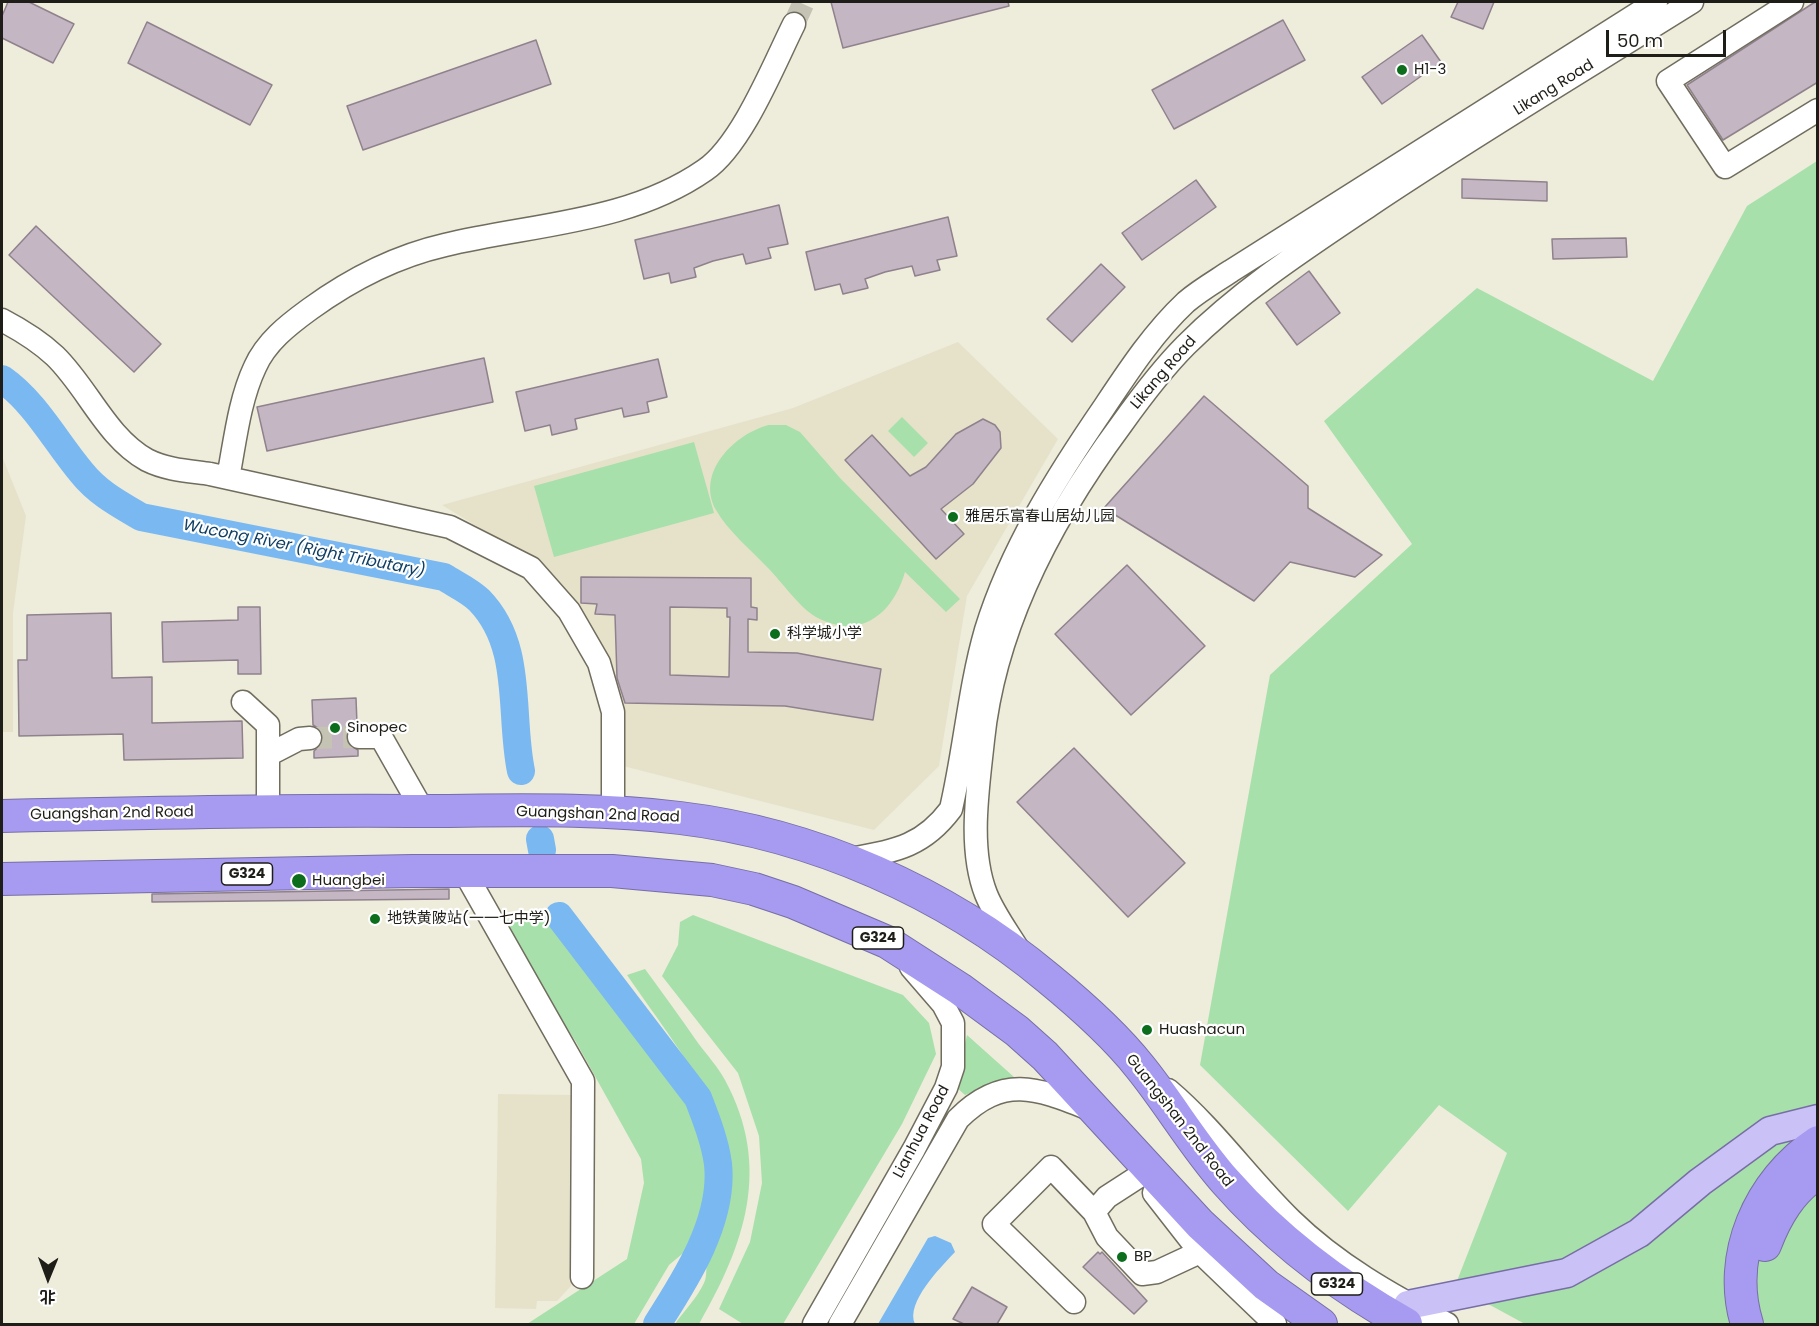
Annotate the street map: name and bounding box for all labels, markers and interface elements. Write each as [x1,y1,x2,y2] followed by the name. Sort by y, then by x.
[1609,18,1729,56] scale bar
[1617,28,1663,53] text: 50 m
[1511,56,1597,120] street label: Likang Road
[1414,61,1446,79] place label: H1-3
[1395,63,1409,77] marker: H1-3
[1127,333,1201,413] street label: Likang Road
[965,508,1115,526] place label: 雅居乐富春山居幼儿园
[946,510,960,524] marker: 雅居乐富春山居幼儿园
[181,516,427,582] water label: Wucong River (Right Tributary)
[787,625,862,643] place label: 科学城小学
[768,627,782,641] marker: 科学城小学
[347,719,407,737] place label: Sinopec
[328,721,342,735] marker: Sinopec
[516,803,680,827] street label: Guangshan 2nd Road
[30,804,194,824] street label: Guangshan 2nd Road
[222,863,272,885] road number: G324
[290,872,308,890] marker: Huangbei
[312,872,385,890] place label: Huangbei
[387,910,551,928] place label: 地铁黄陂站(一一七中学)
[368,912,382,926] marker: 地铁黄陂站(一一七中学)
[852,927,904,949] road number: G324
[1159,1021,1245,1039] place label: Huashacun
[1140,1023,1154,1037] marker: Huashacun
[1122,1051,1236,1191] street label: Guangshan 2nd Road
[890,1083,954,1181] street label: Lianhua Road
[18,1248,78,1308] north arrow
[1134,1248,1152,1266] place label: BP
[1115,1250,1129,1264] marker: BP
[1312,1273,1362,1295] road number: G324
[39,1285,56,1308] text: 北

